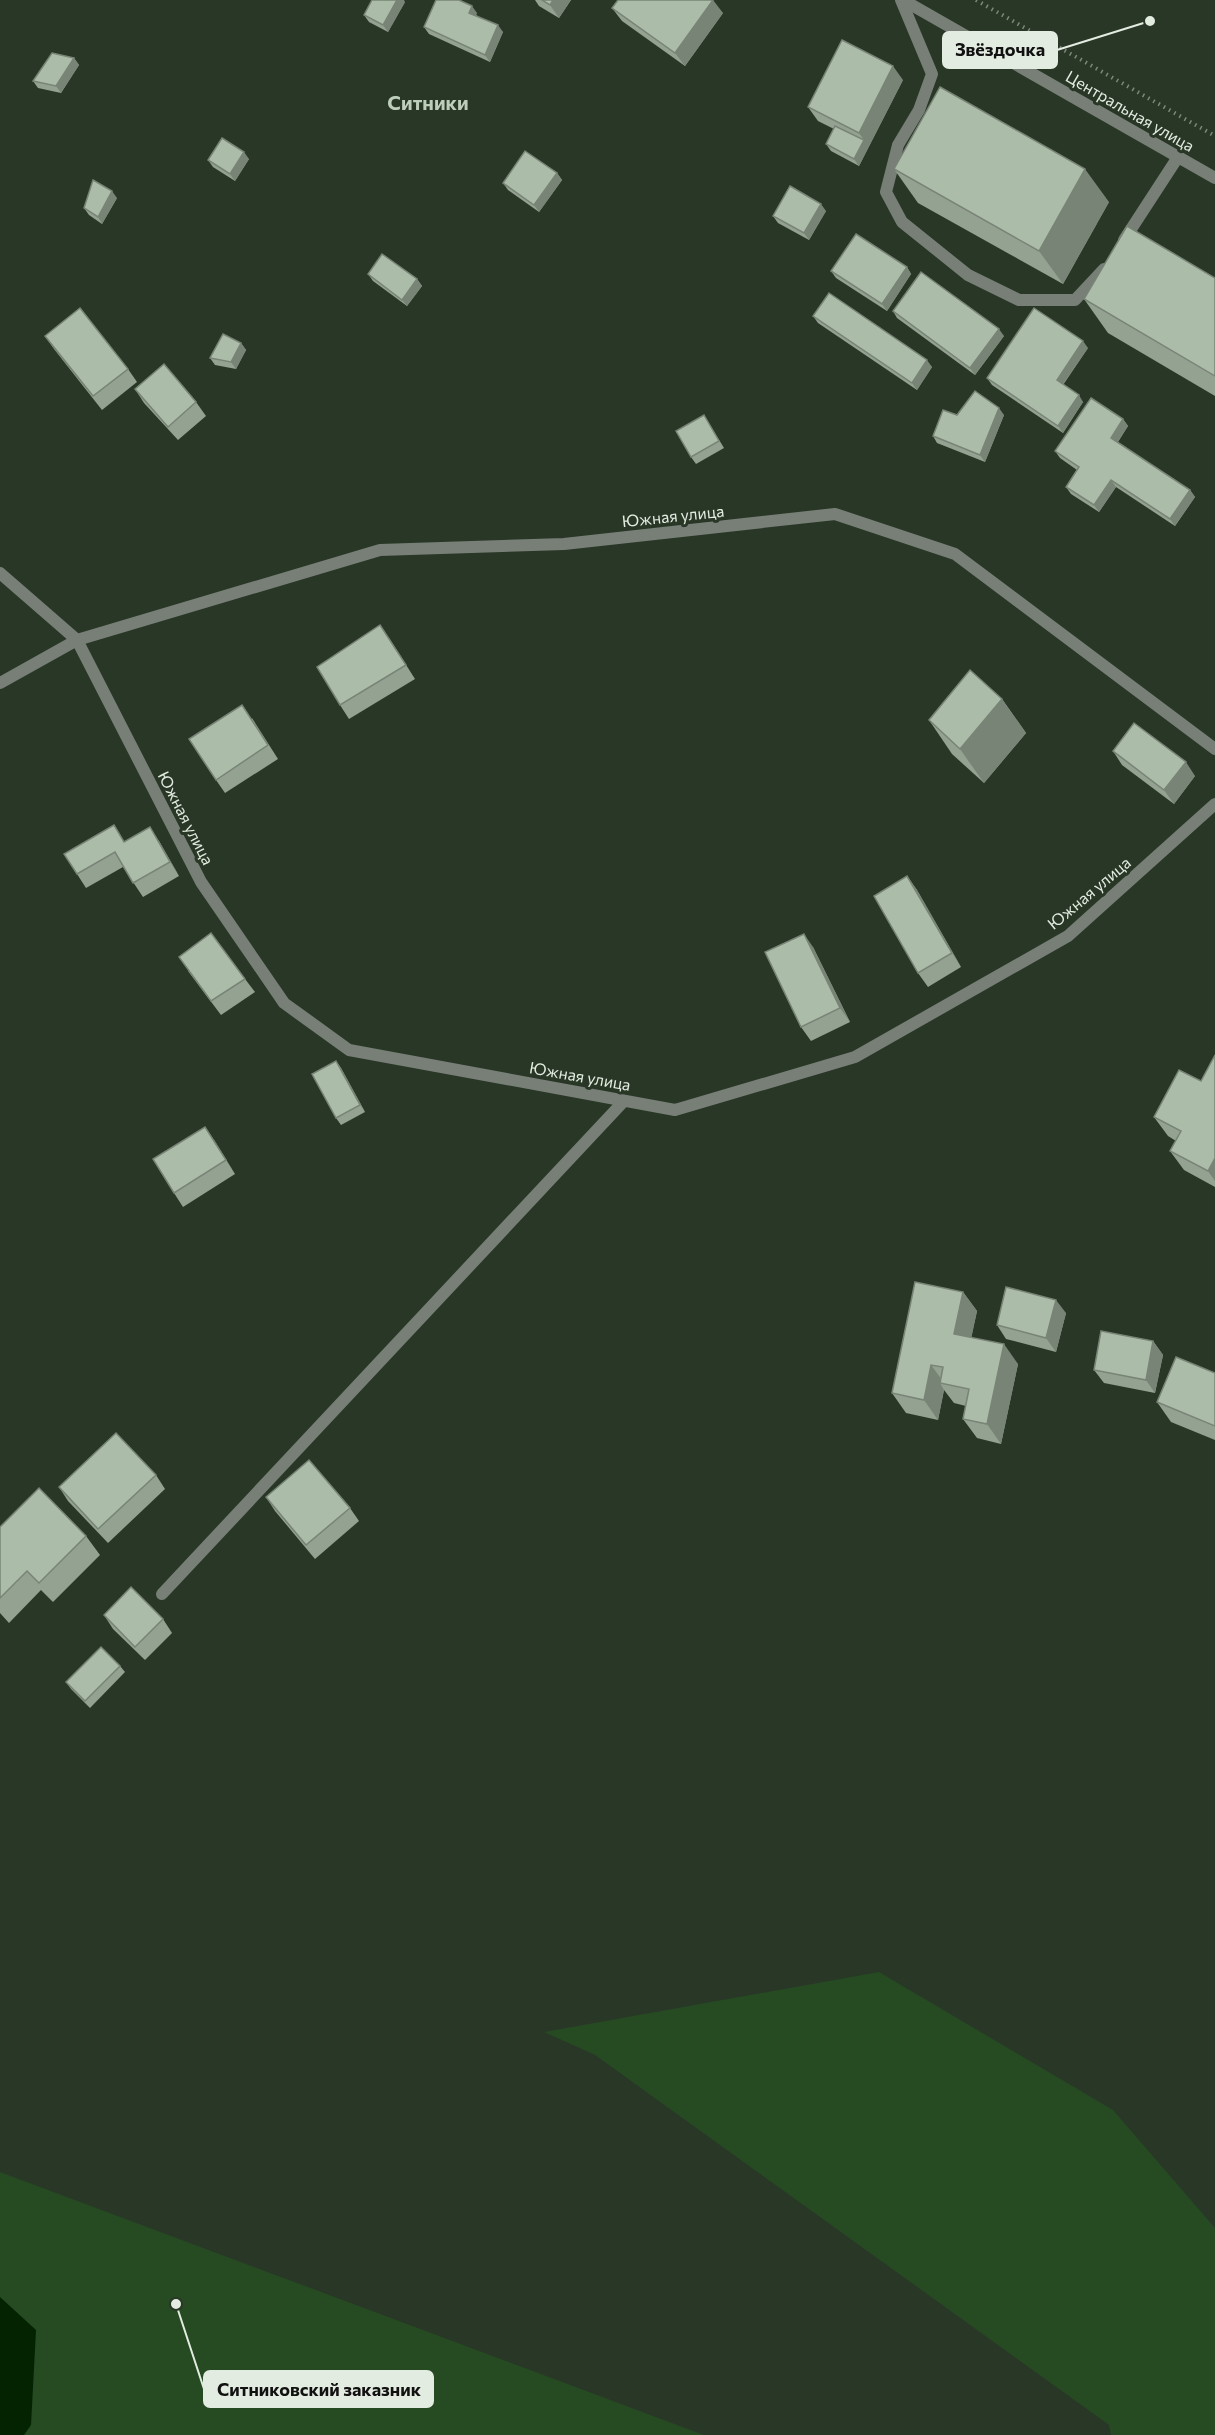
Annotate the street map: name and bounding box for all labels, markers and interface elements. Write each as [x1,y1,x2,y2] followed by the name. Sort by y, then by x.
[943,32,1057,68] callout: Звёздочка
[955,38,1045,60] text: Звёздочка
[1063,66,1198,155] street label: Центральная улица
[387,90,469,114] district label: Ситники
[621,501,725,530] street label: Южная улица
[155,768,218,868] street label: Южная улица
[1043,852,1134,933] street label: Южная улица
[528,1057,632,1094] street label: Южная улица
[204,2371,433,2407] callout: Ситниковский заказник
[217,2378,422,2400] text: Ситниковский заказник

